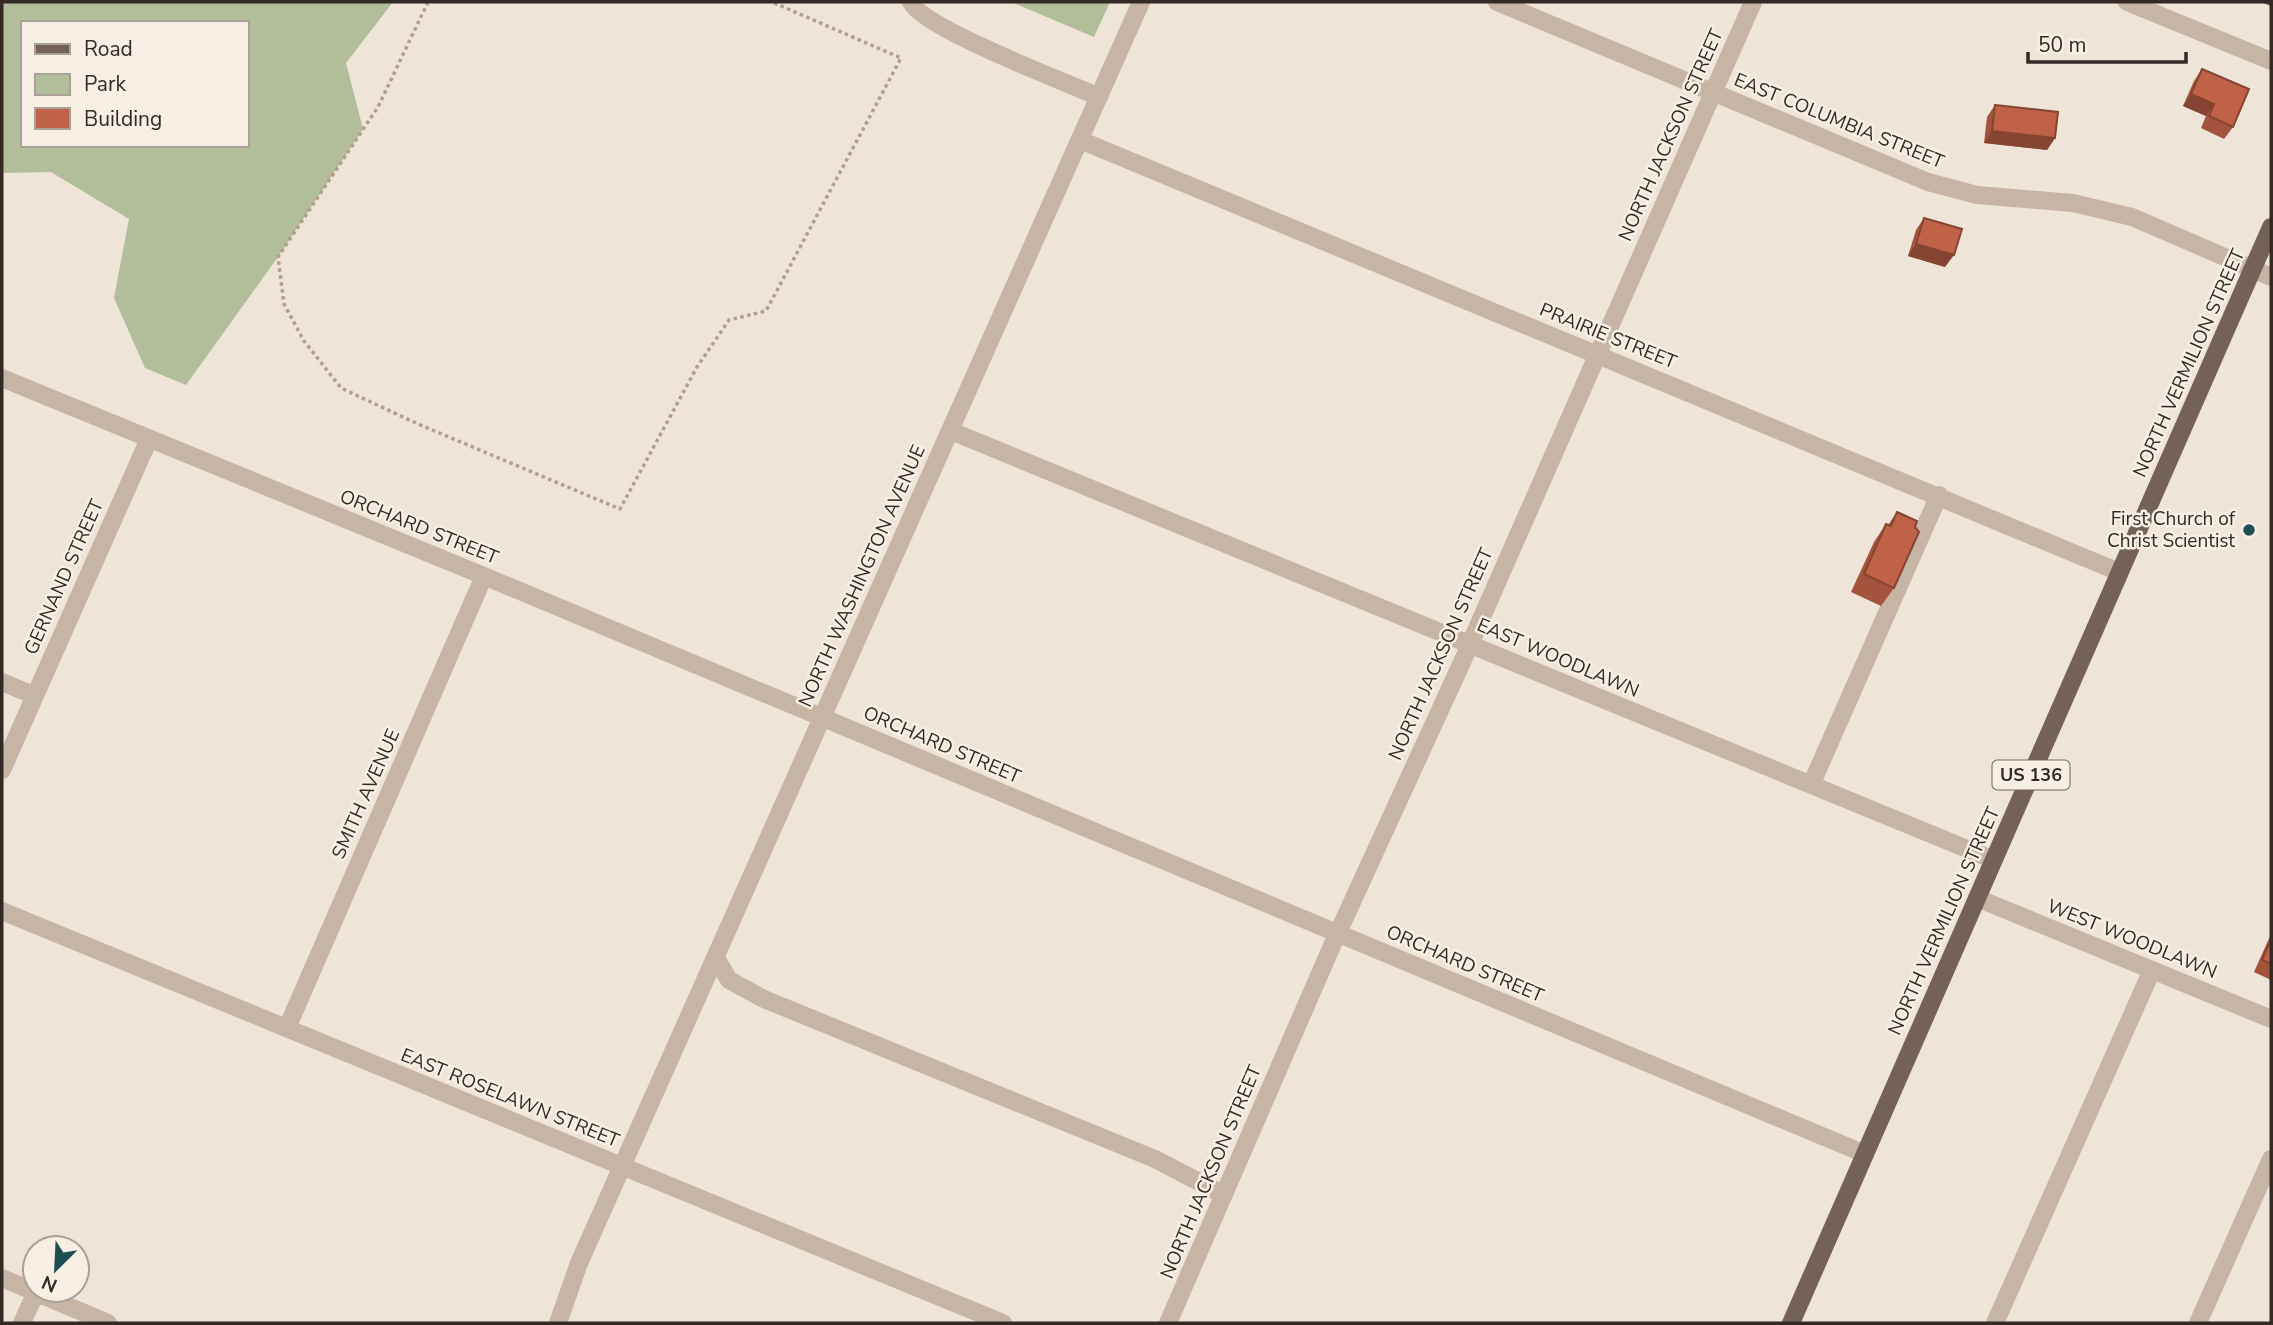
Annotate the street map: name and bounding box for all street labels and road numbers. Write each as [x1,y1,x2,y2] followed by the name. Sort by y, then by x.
[1612,24,1730,245] street label: NORTH JACKSON STREET
[1730,67,1948,175] street label: EAST COLUMBIA STREET
[2127,244,2251,481] street label: NORTH VERMILION STREET
[1536,297,1681,376] street label: PRAIRIE STREET
[792,441,932,711] street label: NORTH WASHINGTON AVENUE
[336,483,503,571] street label: ORCHARD STREET
[18,495,110,659] street label: GERNAND STREET
[1382,543,1500,764] street label: NORTH JACKSON STREET
[1473,612,1643,704] street label: EAST WOODLAWN
[859,700,1025,790] street label: ORCHARD STREET
[326,725,406,863] street label: SMITH AVENUE
[1993,760,2070,790] road number: US 136
[1882,802,2006,1039] street label: NORTH VERMILION STREET
[2043,893,2221,985] street label: WEST WOODLAWN
[1382,919,1548,1009] street label: ORCHARD STREET
[397,1042,624,1154] street label: EAST ROSELAWN STREET
[1154,1061,1268,1283] street label: NORTH JACKSON STREET

